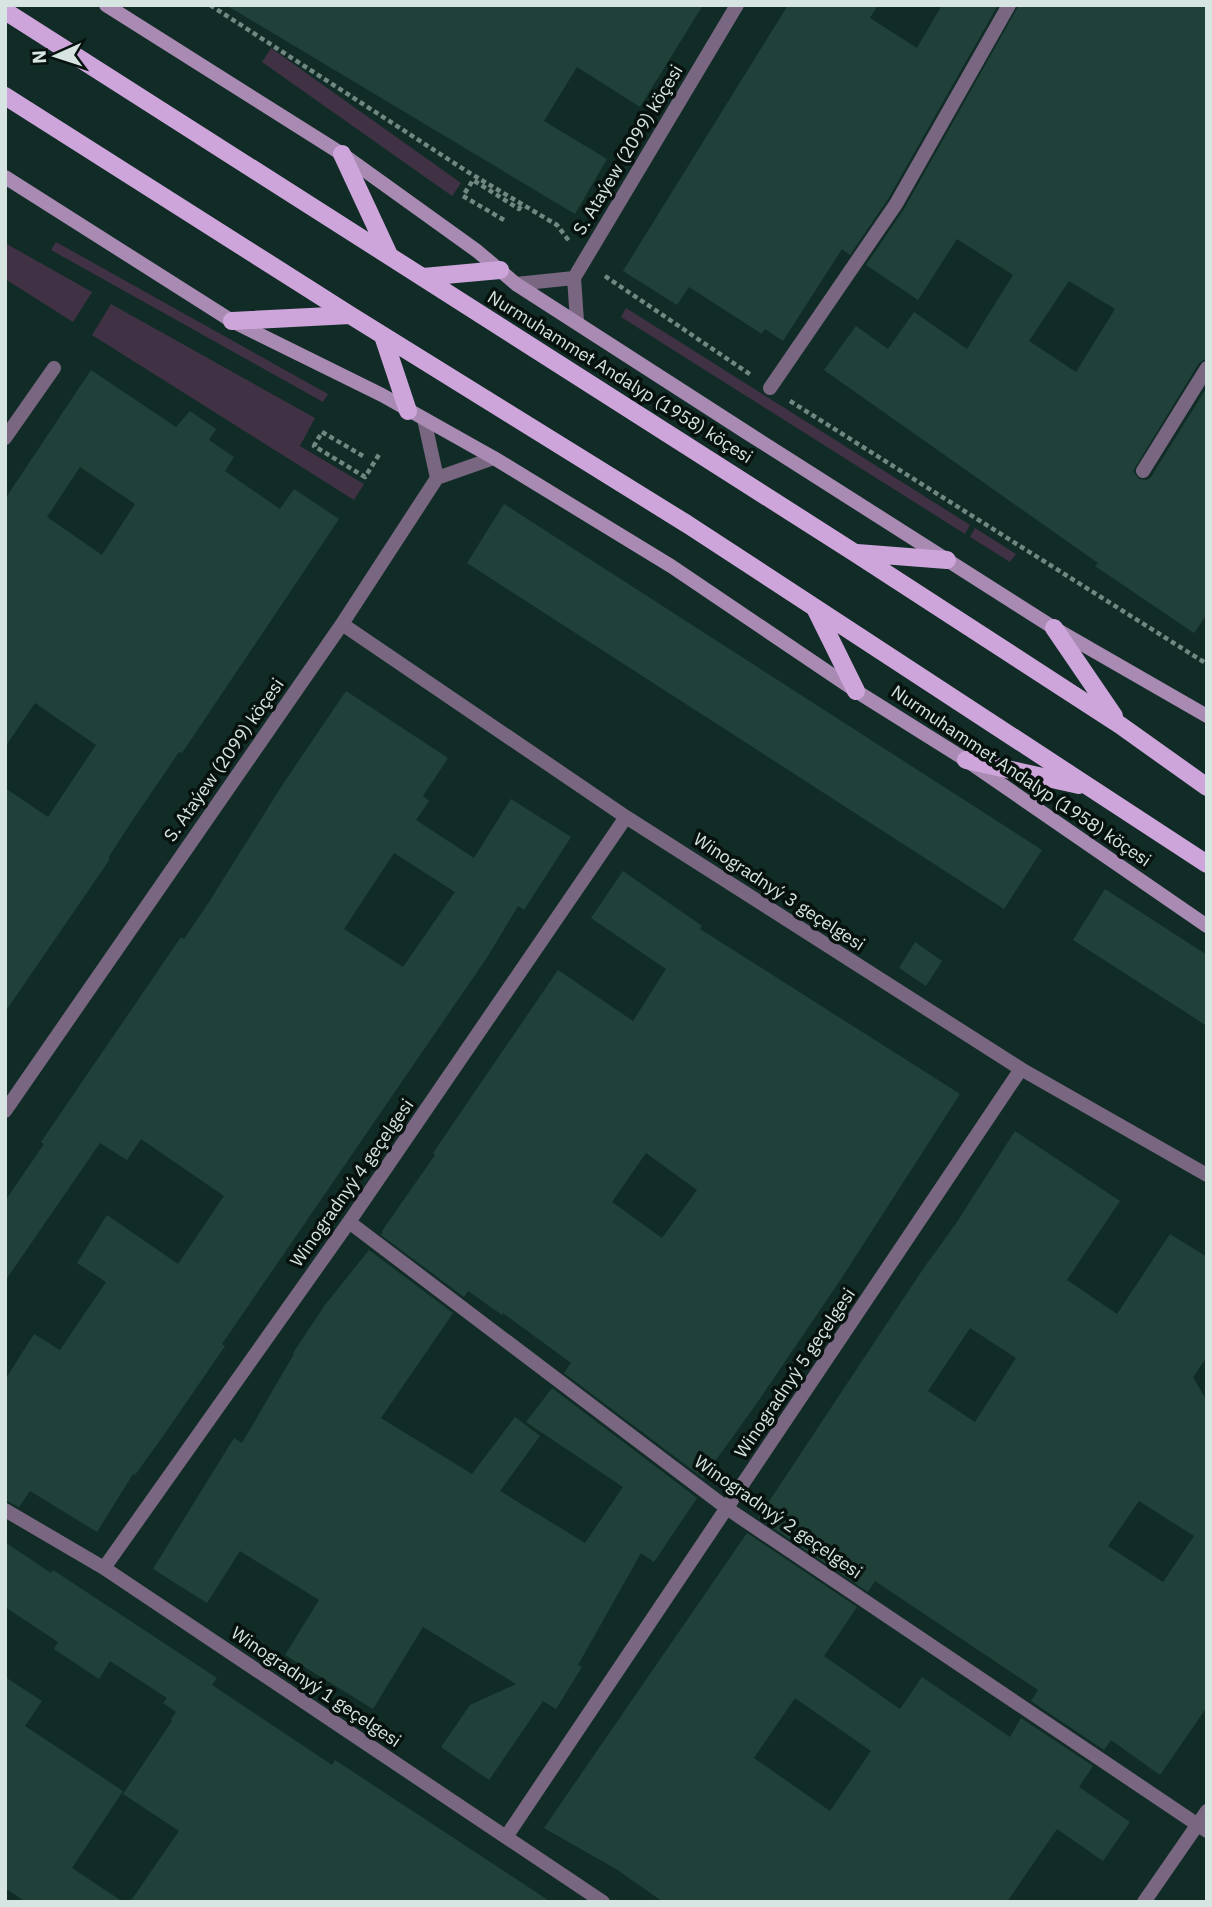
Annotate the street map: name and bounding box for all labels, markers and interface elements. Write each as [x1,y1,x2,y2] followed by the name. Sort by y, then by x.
[21,21,91,91] north arrow
[27,49,51,64] text: N
[568,60,688,239] street label: S. Ataýew (2099) köçesi
[483,285,757,468] street label: Nurmuhammet Andalyp (1958) köçesi
[158,673,289,846] street label: S. Ataýew (2099) köçesi
[887,680,1155,871] street label: Nurmuhammet Andalyp (1958) köçesi
[689,828,869,956] street label: Winogradnyý 3 geçelgesi
[285,1094,418,1271] street label: Winogradnyý 4 geçelgesi
[729,1283,860,1462] street label: Winogradnyý 5 geçelgesi
[690,1450,867,1583] street label: Winogradnyý 2 geçelgesi
[227,1621,406,1752] street label: Winogradnyý 1 geçelgesi

